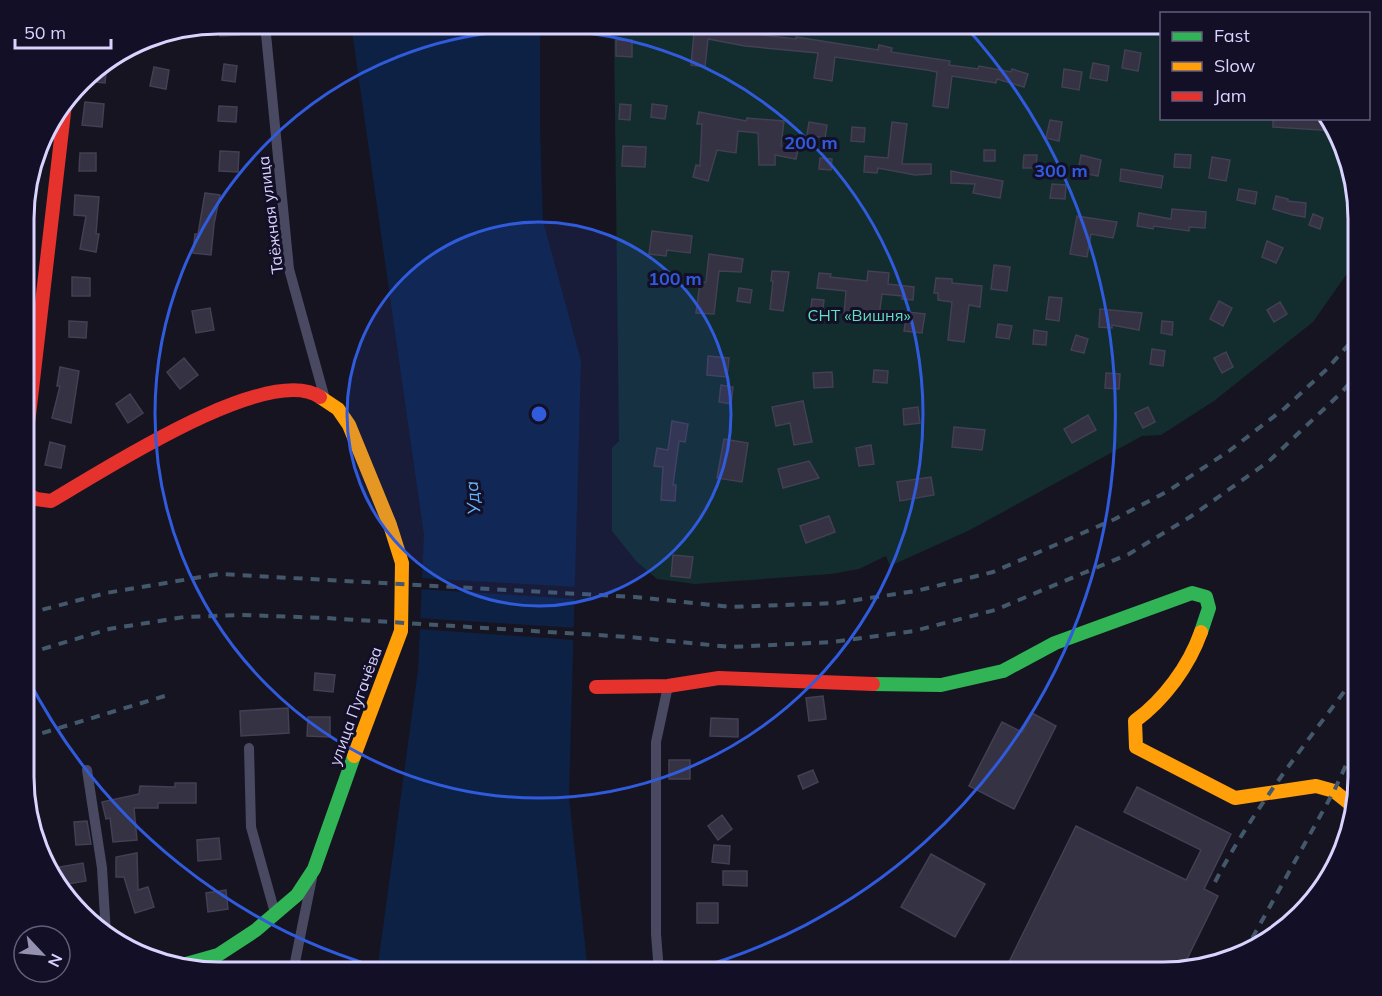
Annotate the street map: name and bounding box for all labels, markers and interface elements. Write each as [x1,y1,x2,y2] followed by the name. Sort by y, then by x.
[15,12,111,50] scale bar
[1160,12,1370,120] legend
[24,21,66,44] text: 50 m
[1214,24,1250,47] text: Fast
[1214,54,1256,77] text: Slow
[1214,84,1247,107] text: Jam
[784,131,838,154] text: 200 m
[253,155,287,275] street label: Таёжная улица
[1034,159,1088,182] text: 300 m
[648,267,702,290] text: 100 m
[807,305,911,325] park label: СНТ «Вишня»
[529,404,549,424] centre of rings
[460,480,485,516] water label: Уда
[324,644,386,768] street label: улица Пугачёва
[12,924,72,984] north arrow
[44,951,67,970] text: N

